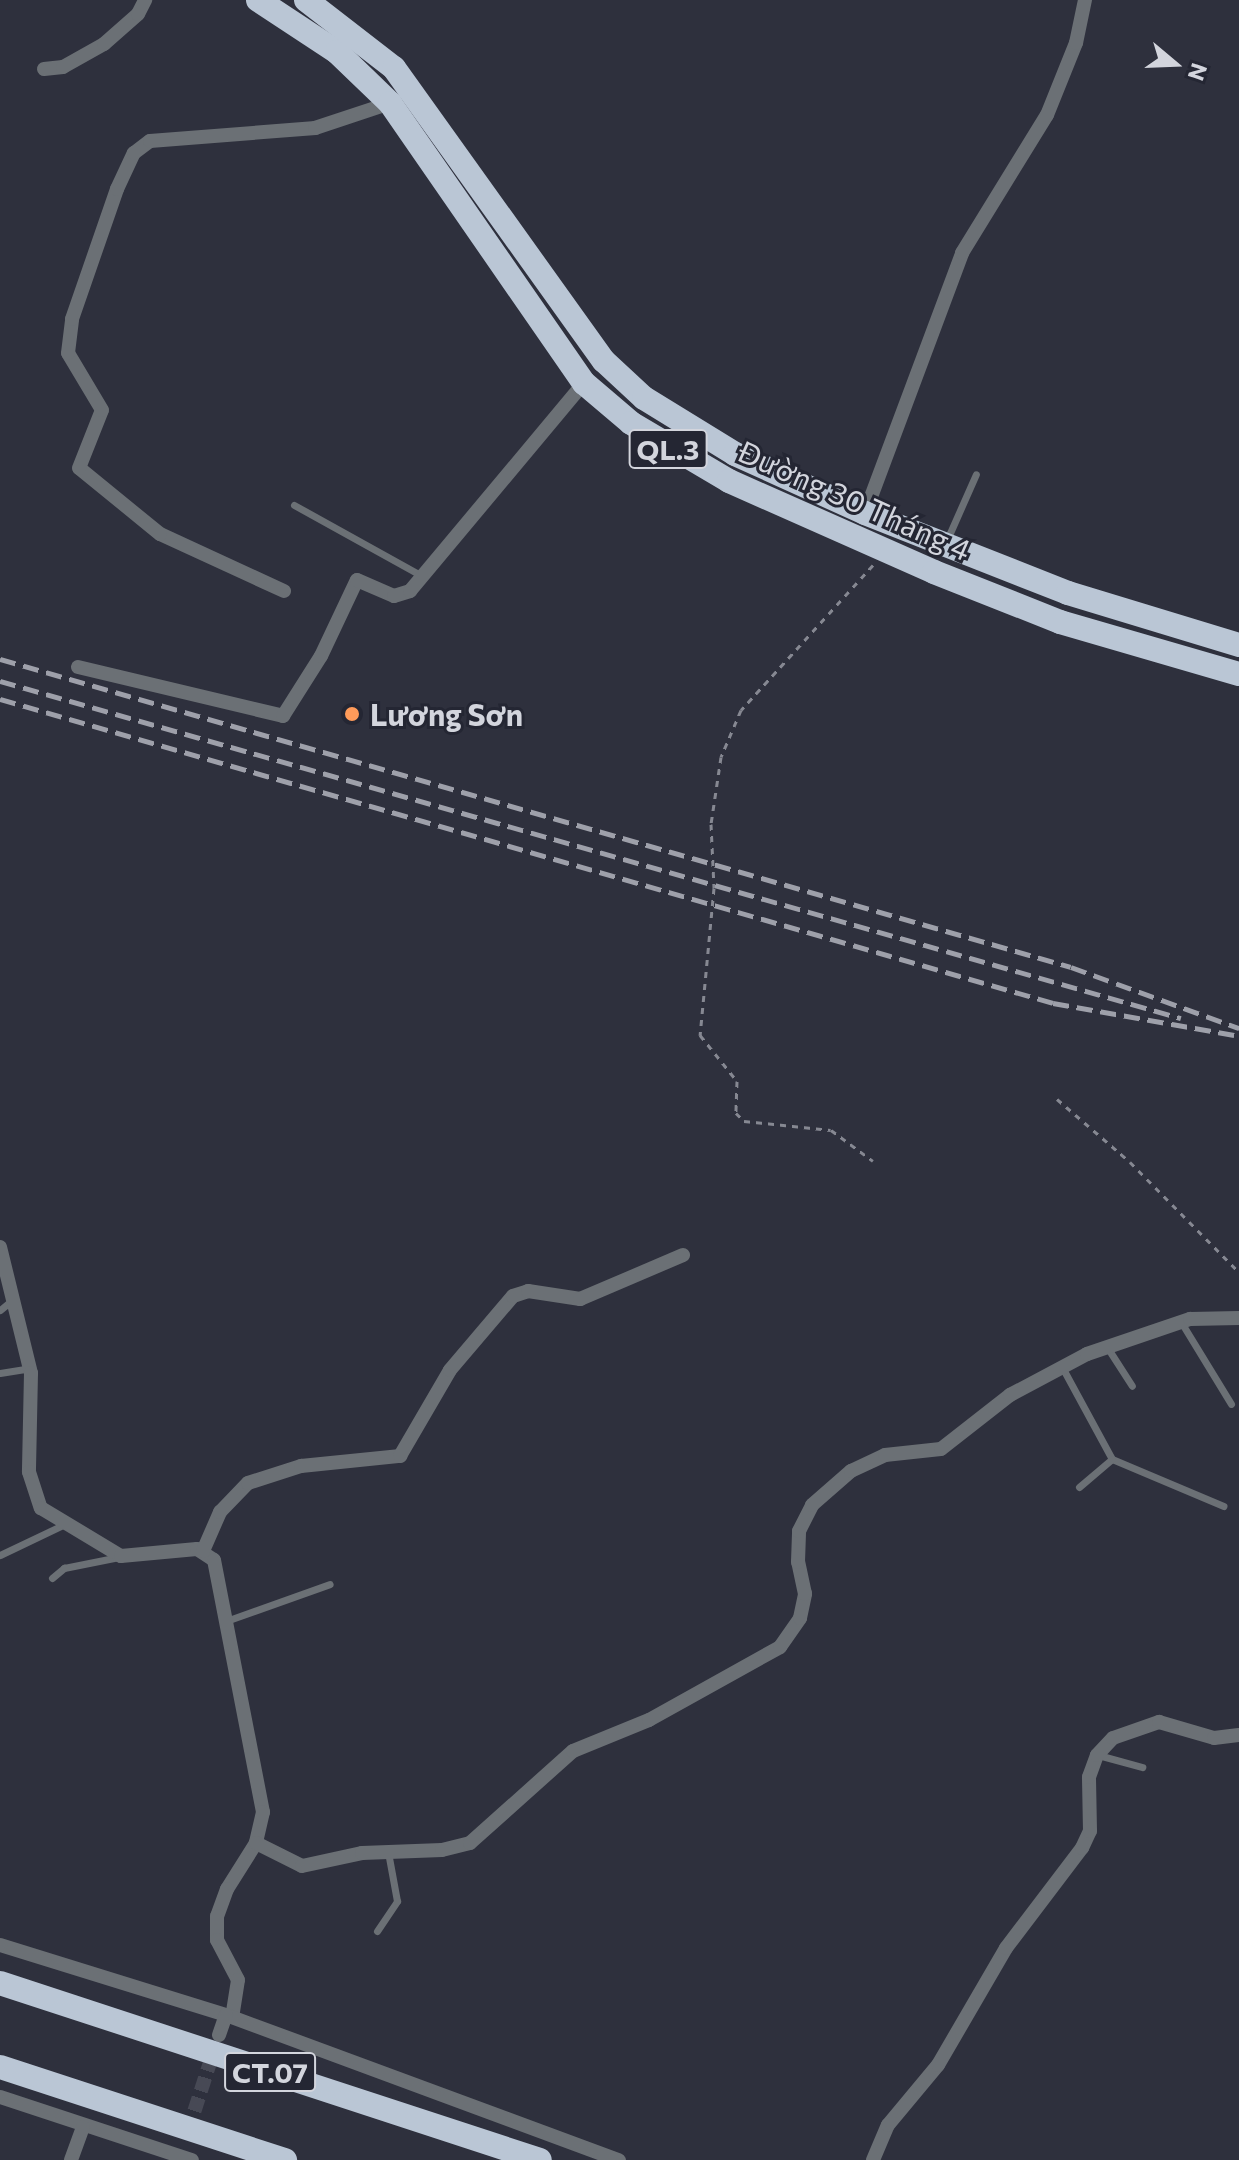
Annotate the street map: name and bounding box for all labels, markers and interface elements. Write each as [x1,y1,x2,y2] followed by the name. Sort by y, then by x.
[1135,24,1215,104] north arrow
[1183,60,1214,84] text: N
[628,425,708,473] road number: QL.3
[733,433,977,567] street label: Đường 30 Tháng 4
[370,696,523,732] place label: Lương Sơn
[341,703,363,725] marker: Lương Sơn
[224,2048,316,2096] road number: CT.07

